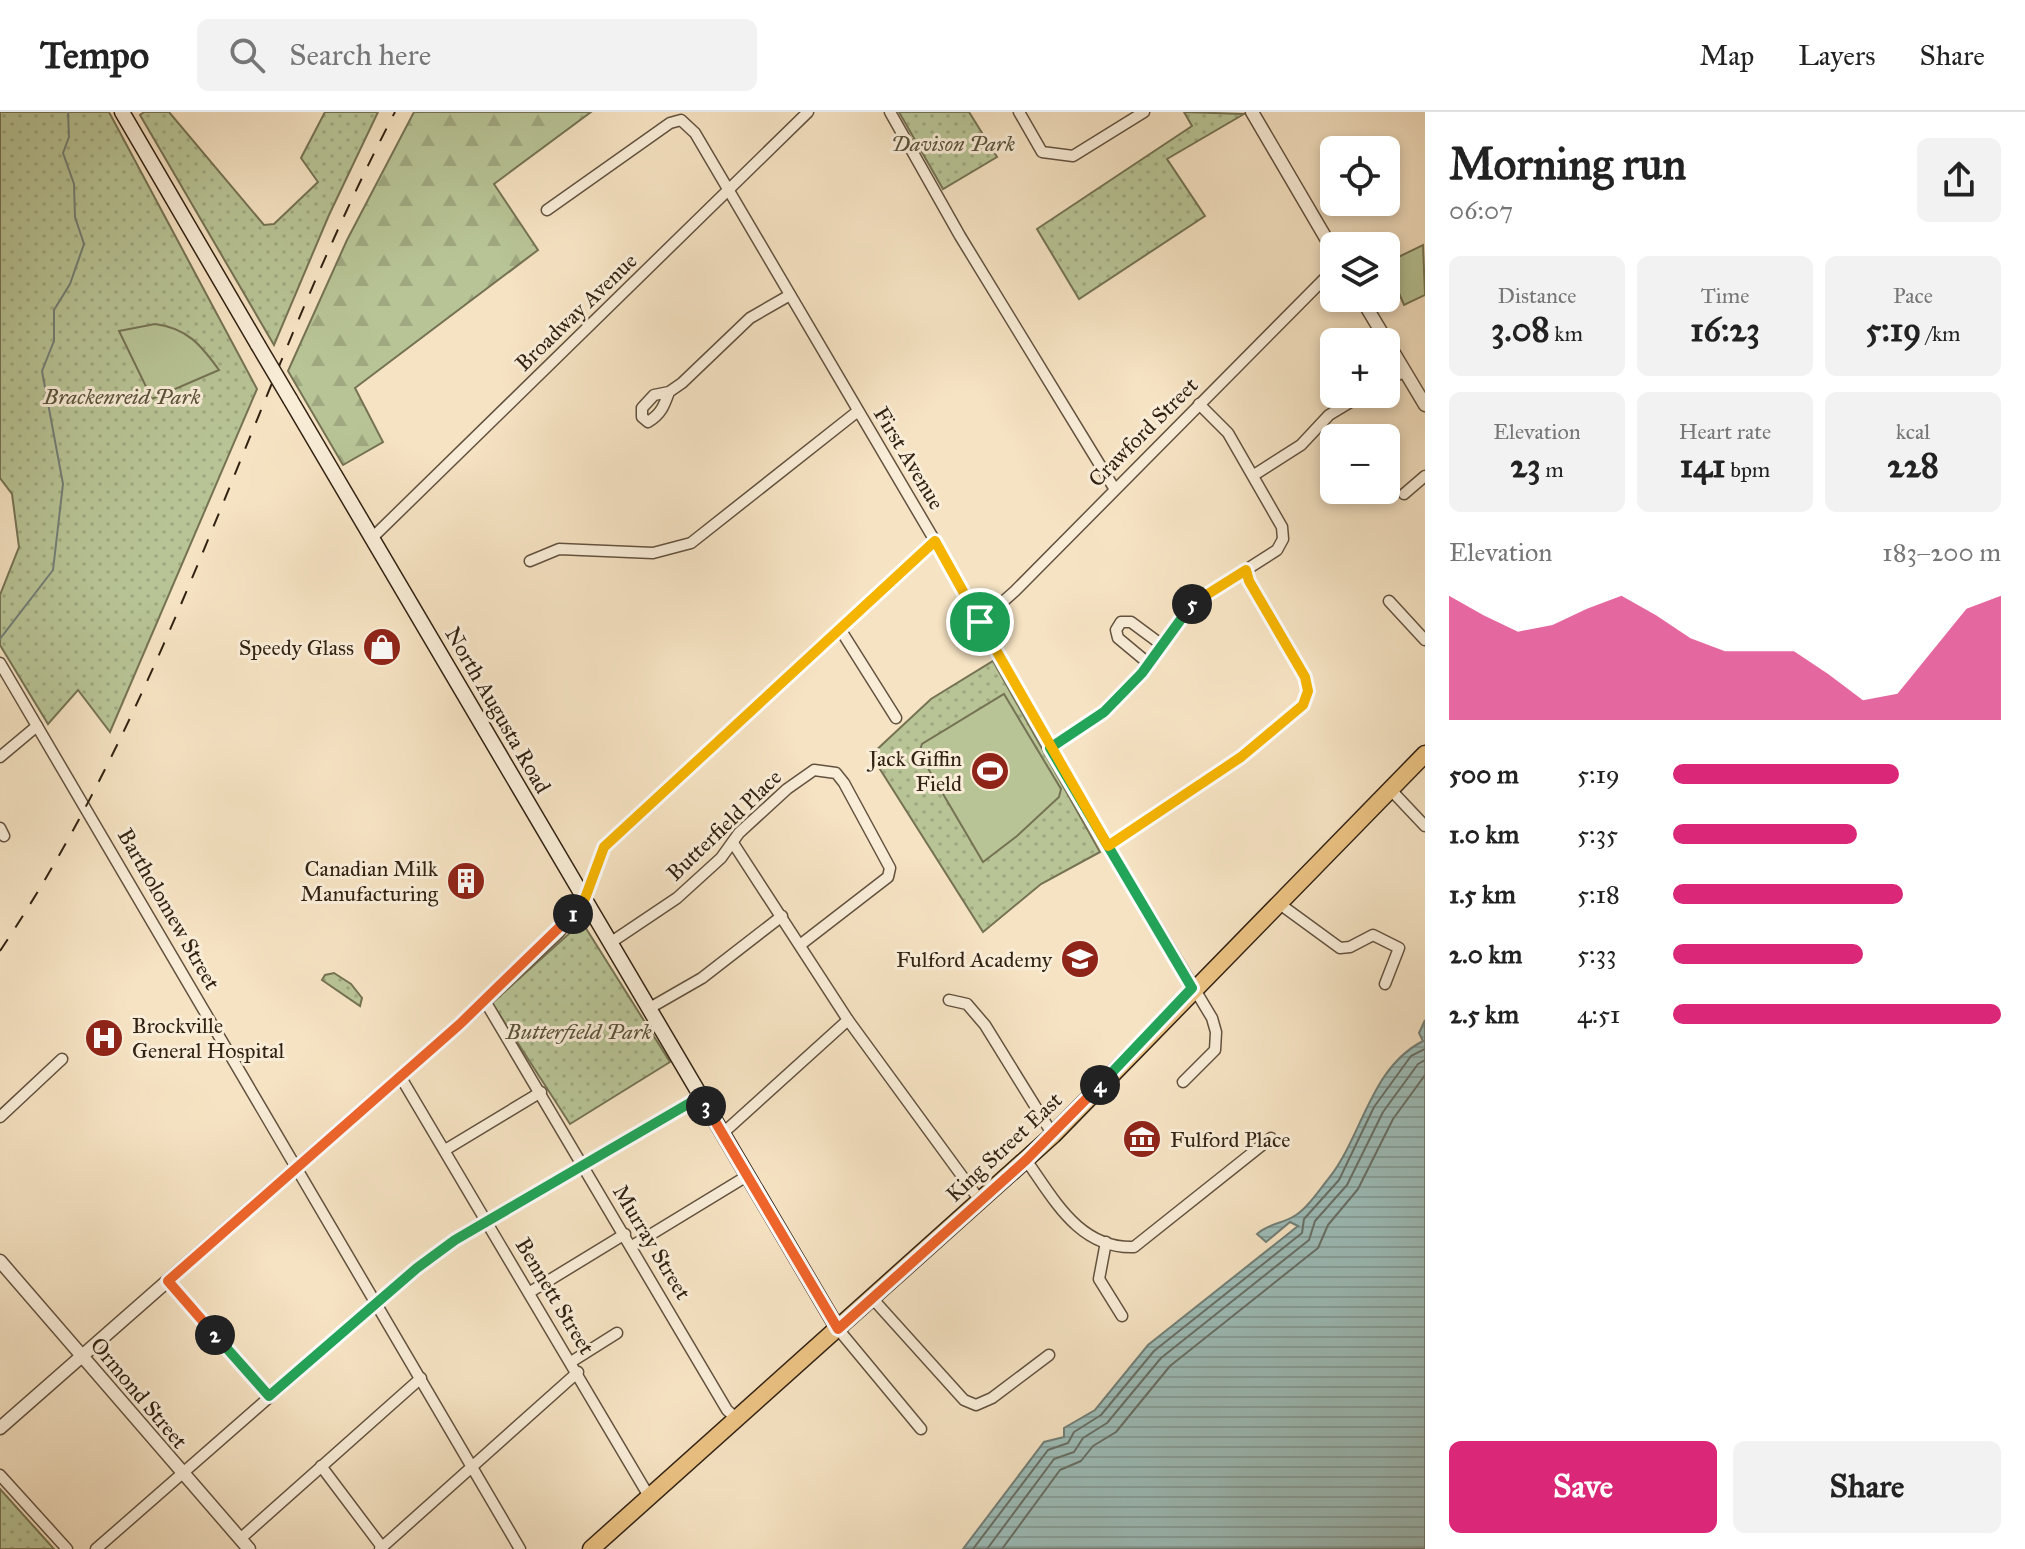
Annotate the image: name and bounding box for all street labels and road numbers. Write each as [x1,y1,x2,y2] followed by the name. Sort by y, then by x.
[510,247,642,377] street label: Broadway Avenue
[1083,371,1204,492] street label: Crawford Street
[868,402,950,514] street label: First Avenue
[439,622,557,798] street label: North Augusta Road
[661,763,787,887] street label: Butterfield Place
[112,824,226,995] street label: Bartholomew Street
[940,1086,1068,1208] street label: King Street East
[607,1180,697,1305] street label: Murray Street
[510,1233,601,1360] street label: Bennett Street
[85,1332,194,1454] street label: Ormond Street

